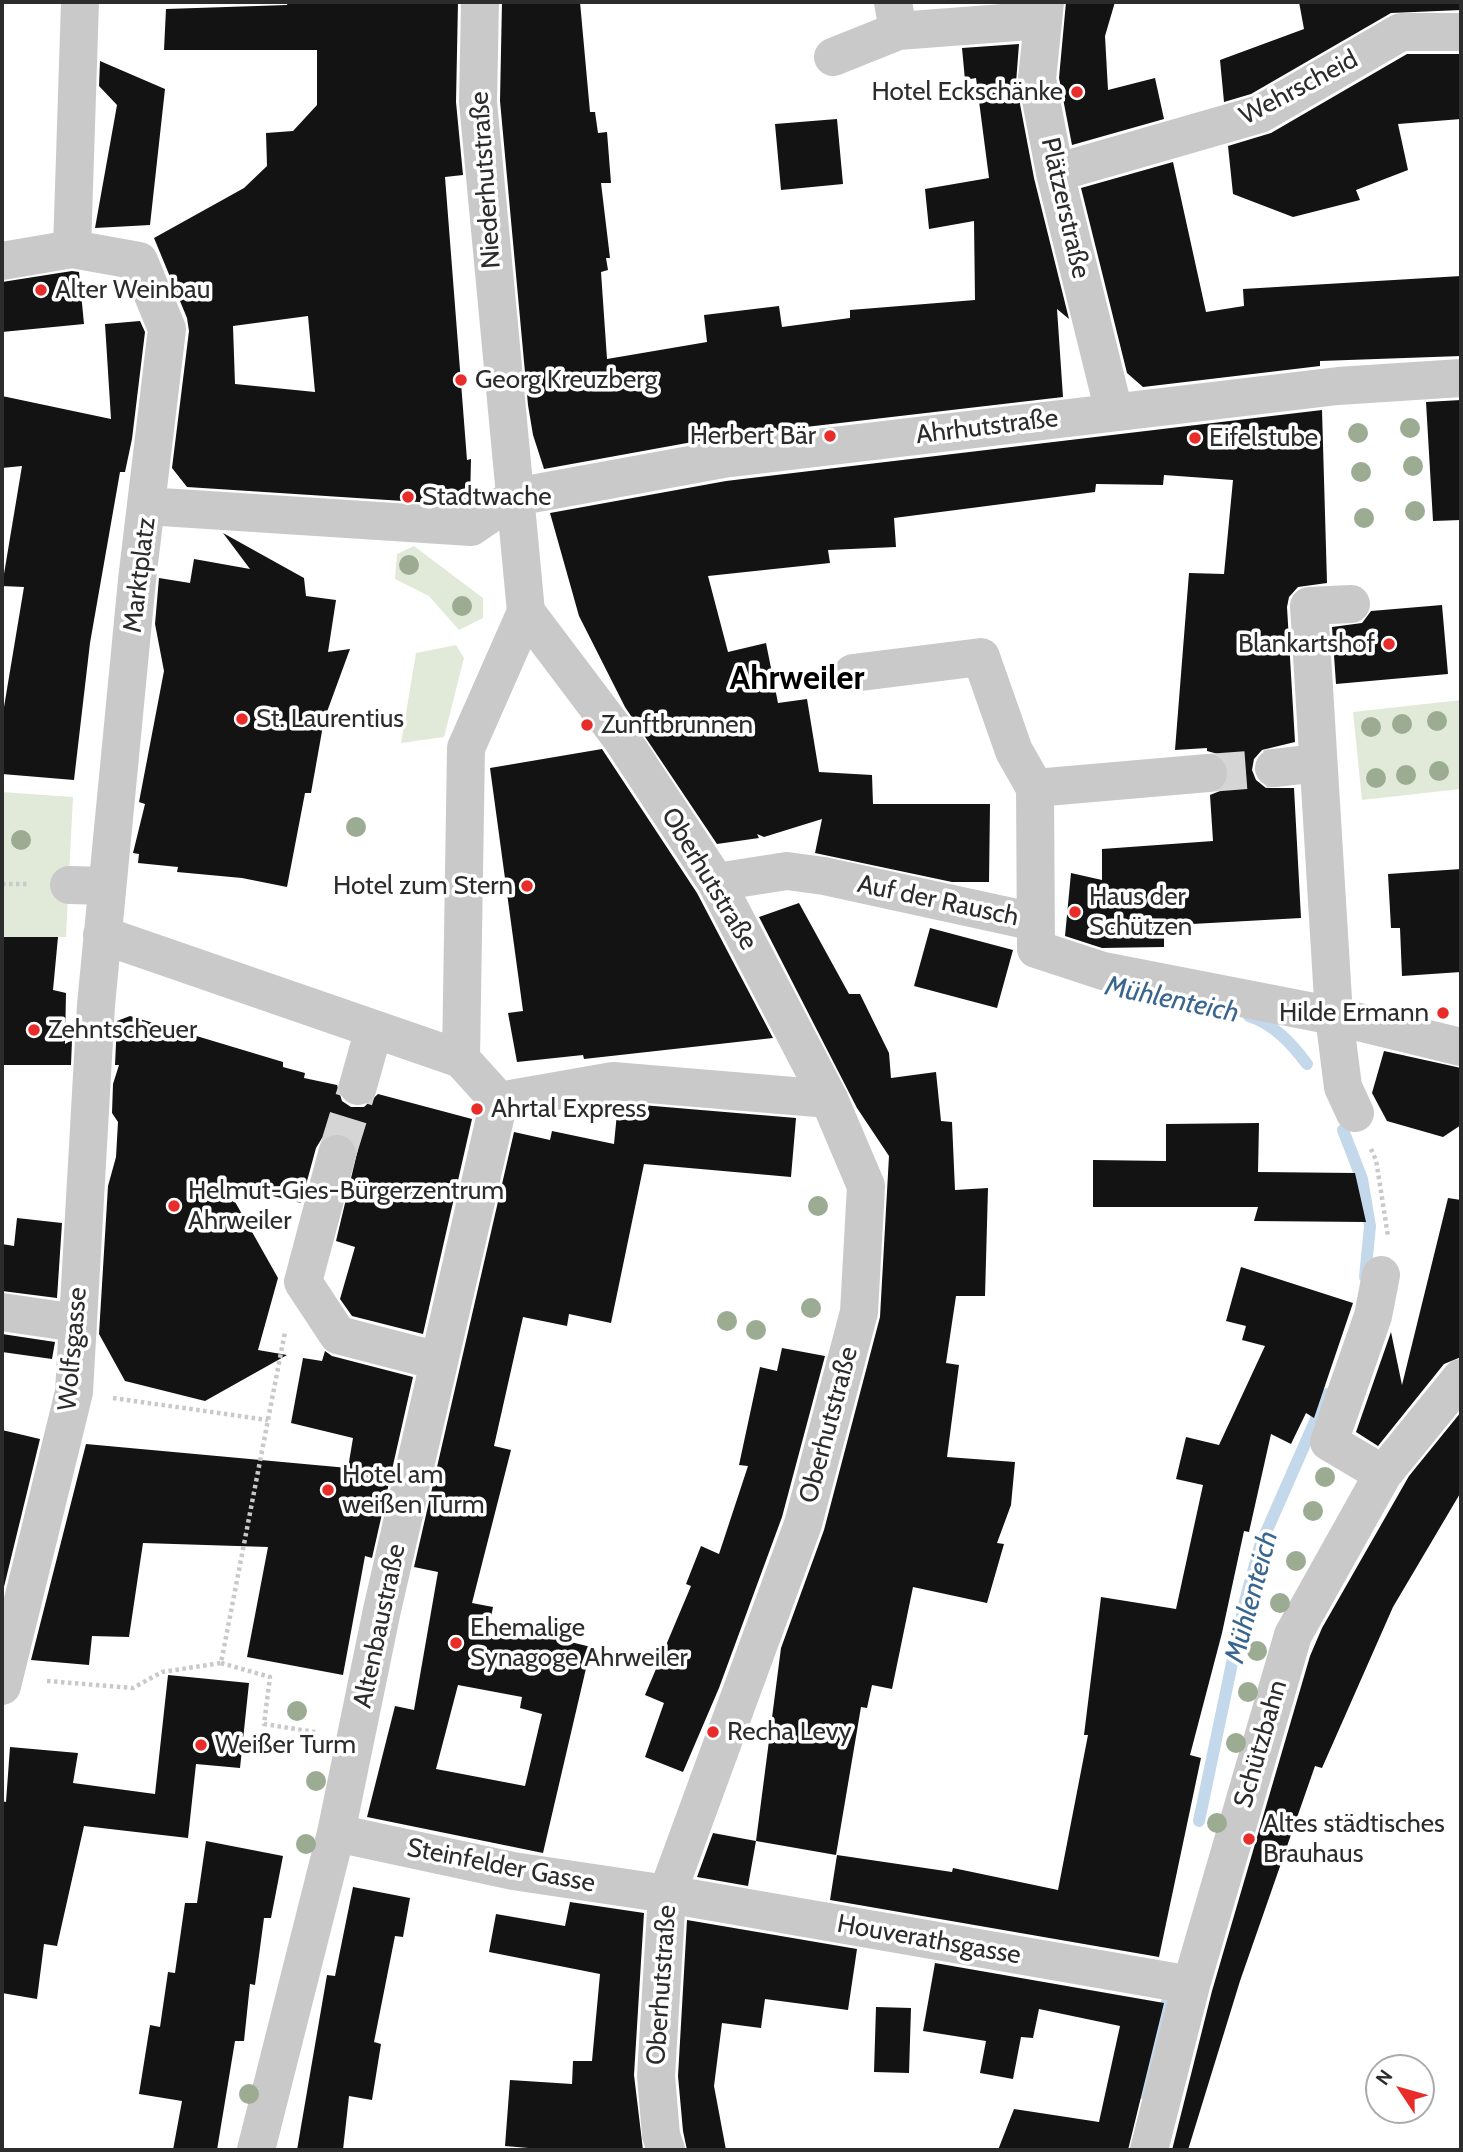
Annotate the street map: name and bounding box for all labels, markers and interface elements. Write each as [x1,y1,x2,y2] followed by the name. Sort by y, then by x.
[1235,44,1363,132] street label: Wehrscheid
[871,76,1063,108] place label: Hotel Eckschänke
[1069,84,1085,100] marker: Hotel Eckschänke
[464,90,508,270] street label: Niederhutstraße
[1034,135,1096,281] street label: Plätzerstraße
[55,274,210,306] place label: Alter Weinbau
[33,282,49,298] marker: Alter Weinbau
[475,364,657,396] place label: Georg Kreuzberg
[453,372,469,388] marker: Georg Kreuzberg
[914,403,1060,451] street label: Ahrhutstraße
[690,420,816,452] place label: Herbert Bär
[1209,422,1318,454] place label: Eifelstube
[822,428,838,444] marker: Herbert Bär
[1187,430,1203,446] marker: Eifelstube
[422,481,552,513] place label: Stadtwache
[400,489,416,505] marker: Stadtwache
[117,516,163,634] street label: Marktplatz
[1238,628,1375,660] place label: Blankartshof
[1381,636,1397,652] marker: Blankartshof
[730,659,864,699] district label: Ahrweiler
[256,703,404,735] place label: St. Laurentius
[601,709,753,741] place label: Zunftbrunnen
[234,711,250,727] marker: St. Laurentius
[579,717,595,733] marker: Zunftbrunnen
[654,802,764,956] street label: Oberhutstraße
[855,869,1021,933] street label: Auf der Rausch
[333,870,513,902] place label: Hotel zum Stern
[519,878,535,894] marker: Hotel zum Stern
[1089,881,1192,942] place label: Haus der Schützen
[1067,904,1083,920] marker: Haus der Schützen
[1102,969,1242,1031] water label: Mühlenteich
[1279,997,1429,1029] place label: Hilde Ermann
[1435,1005,1451,1021] marker: Hilde Ermann
[48,1014,197,1046] place label: Zehntscheuer
[26,1022,42,1038] marker: Zehntscheuer
[491,1093,646,1125] place label: Ahrtal Express
[469,1101,485,1117] marker: Ahrtal Express
[188,1175,504,1236] place label: Helmut-Gies-Bürgerzentrum Ahrweiler
[166,1198,182,1214] marker: Helmut-Gies-Bürgerzentrum Ahrweiler
[52,1286,94,1412] street label: Wolfsgasse
[793,1343,865,1507] street label: Oberhutstraße
[342,1459,484,1520] place label: Hotel am weißen Turm
[320,1482,336,1498] marker: Hotel am weißen Turm
[1218,1527,1286,1667] water label: Mühlenteich
[347,1541,413,1711] street label: Altenbaustraße
[470,1612,688,1674] place label: Ehemalige Synagoge Ahrweiler
[448,1635,464,1651] marker: Ehemalige Synagoge Ahrweiler
[1228,1677,1294,1811] street label: Schützbahn
[727,1716,852,1748] place label: Recha Levy
[705,1724,721,1740] marker: Recha Levy
[215,1729,356,1761] place label: Weißer Turm
[193,1737,209,1753] marker: Weißer Turm
[1263,1808,1445,1870] place label: Altes städtisches Brauhaus
[1241,1831,1257,1847] marker: Altes städtisches Brauhaus
[404,1832,598,1900] street label: Steinfelder Gasse
[641,1904,683,2066] street label: Oberhutstraße
[835,1908,1023,1972] street label: Houverathsgasse
[1365,2054,1435,2124] north arrow
[1371,2065,1397,2090] text: N

